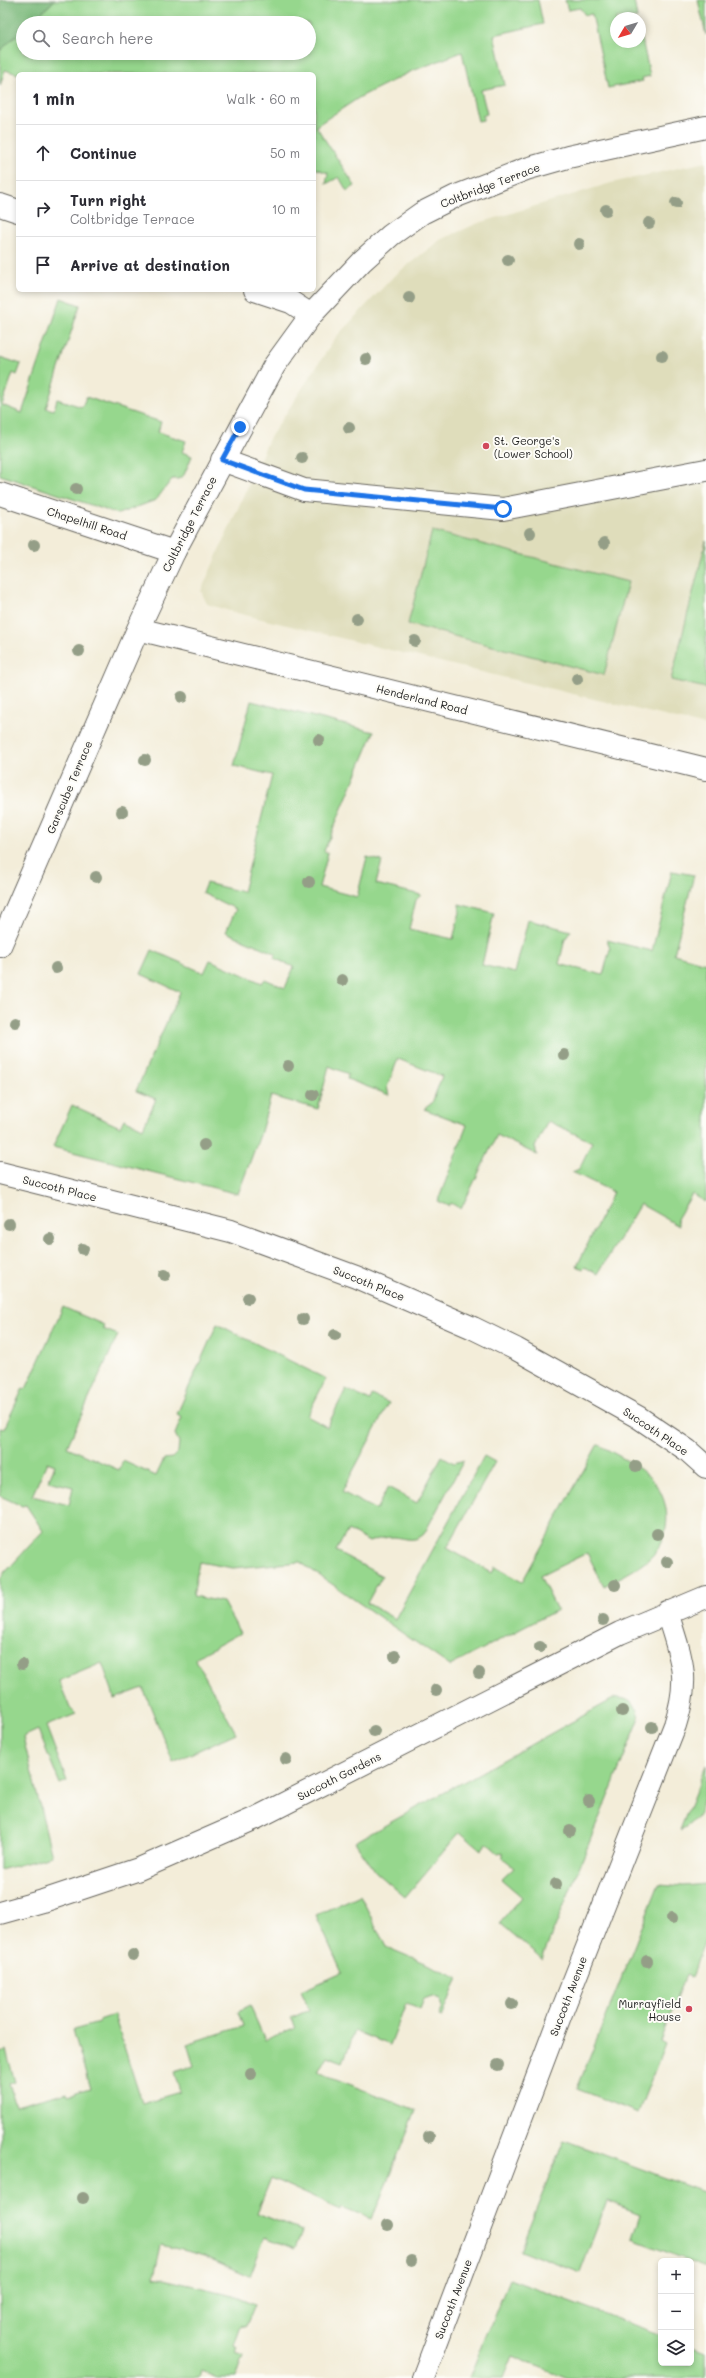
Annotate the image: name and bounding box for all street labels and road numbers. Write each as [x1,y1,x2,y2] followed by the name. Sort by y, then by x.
[438,159,542,211] street label: Coltbridge Terrace
[158,473,220,574] street label: Coltbridge Terrace
[45,503,129,543] street label: Chapelhill Road
[375,680,469,718] street label: Henderland Road
[43,738,95,836] street label: Garscube Terrace
[21,1172,99,1204] street label: Succoth Place
[331,1262,407,1304] street label: Succoth Place
[620,1404,692,1459] street label: Succoth Place
[295,1748,383,1804] street label: Succoth Gardens
[546,1954,590,2038] street label: Succoth Avenue
[431,2257,475,2341] street label: Succoth Avenue

